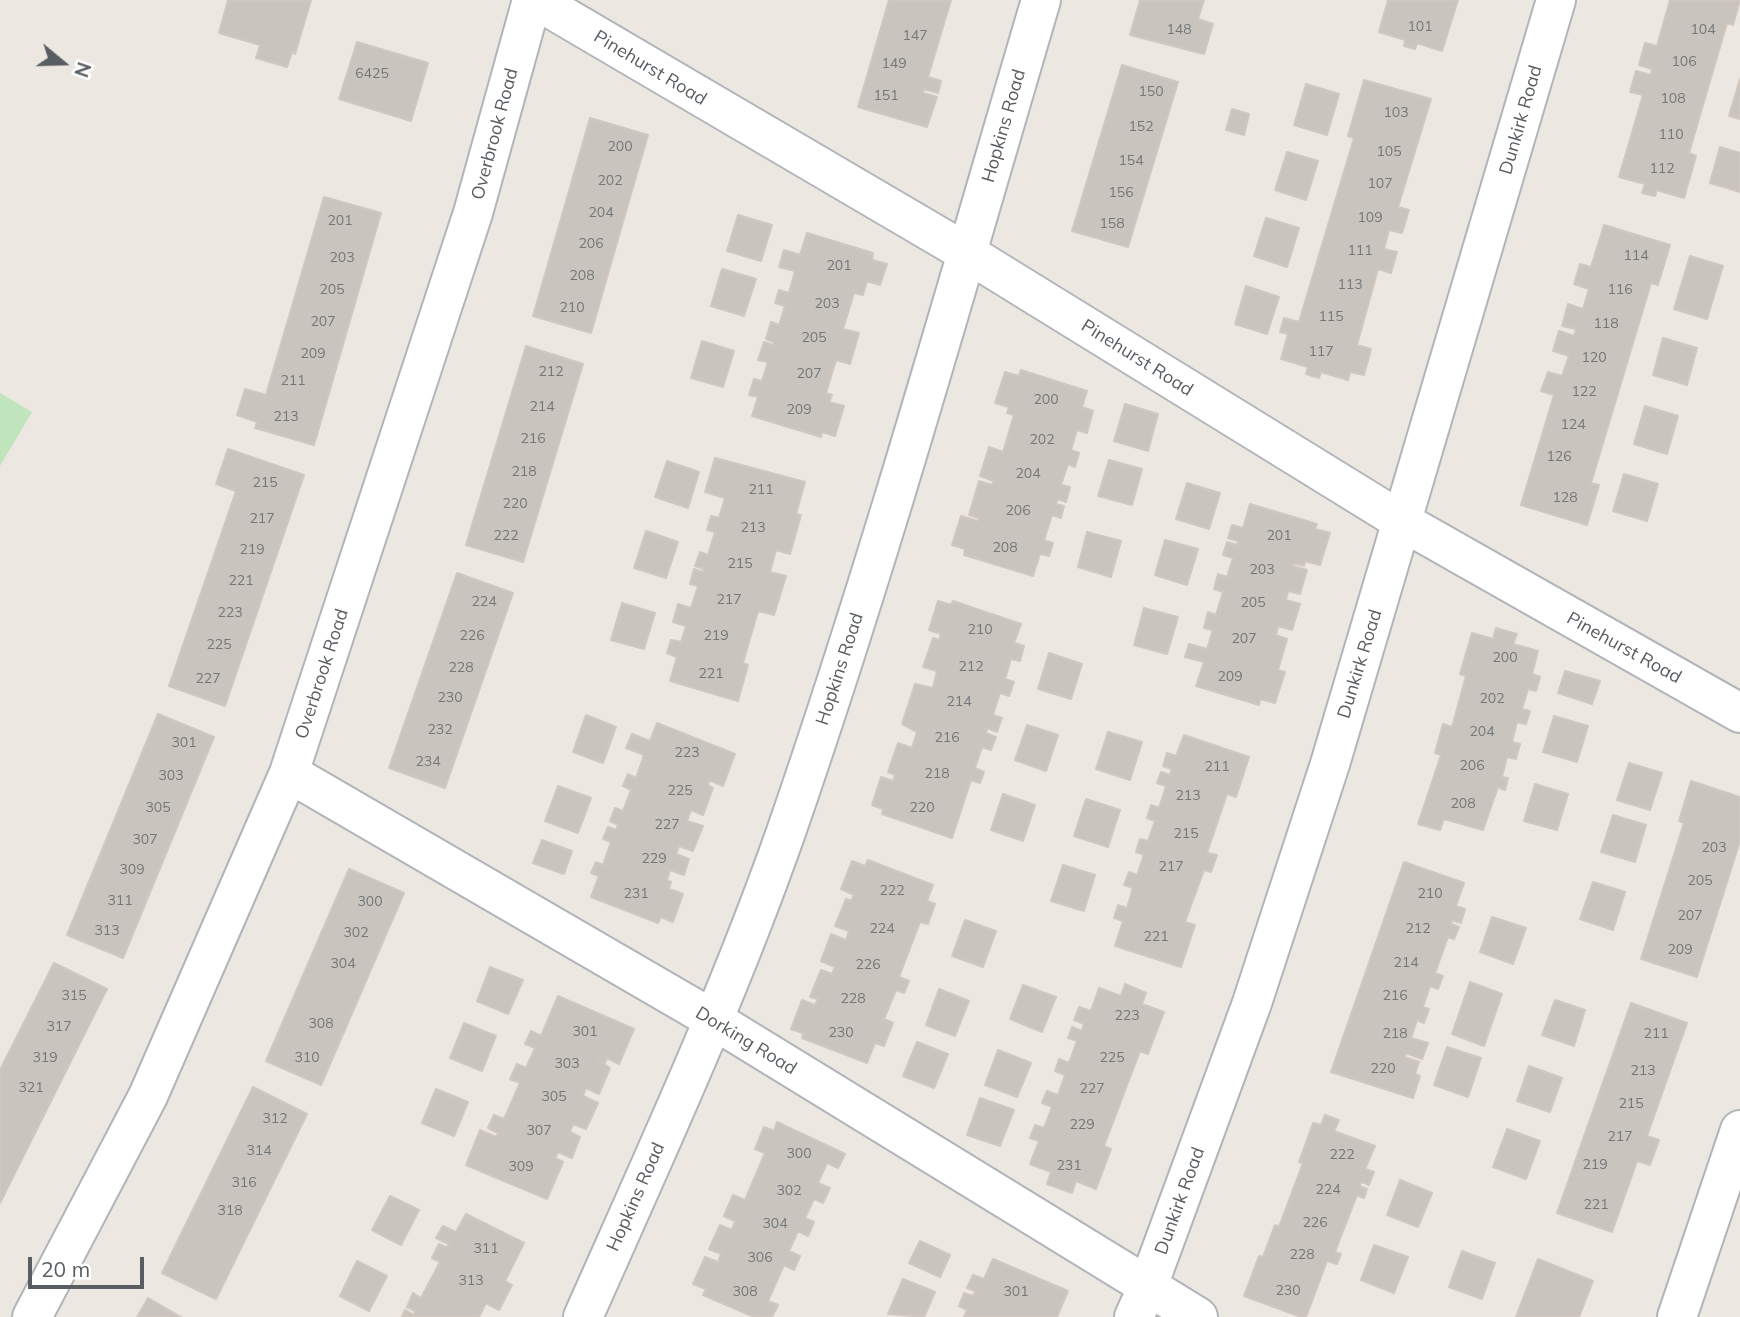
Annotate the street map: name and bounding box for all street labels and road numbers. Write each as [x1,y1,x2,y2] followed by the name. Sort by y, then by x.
[590,26,710,110] street label: Pinehurst Road
[1495,63,1547,177] street label: Dunkirk Road
[467,66,523,202] street label: Overbrook Road
[978,67,1030,185] street label: Hopkins Road
[1077,315,1197,401] street label: Pinehurst Road
[291,606,353,742] street label: Overbrook Road
[1333,607,1387,721] street label: Dunkirk Road
[1563,608,1685,688] street label: Pinehurst Road
[812,610,868,728] street label: Hopkins Road
[692,1002,800,1080] street label: Dorking Road
[602,1139,670,1255] street label: Hopkins Road
[1151,1144,1209,1258] street label: Dunkirk Road

